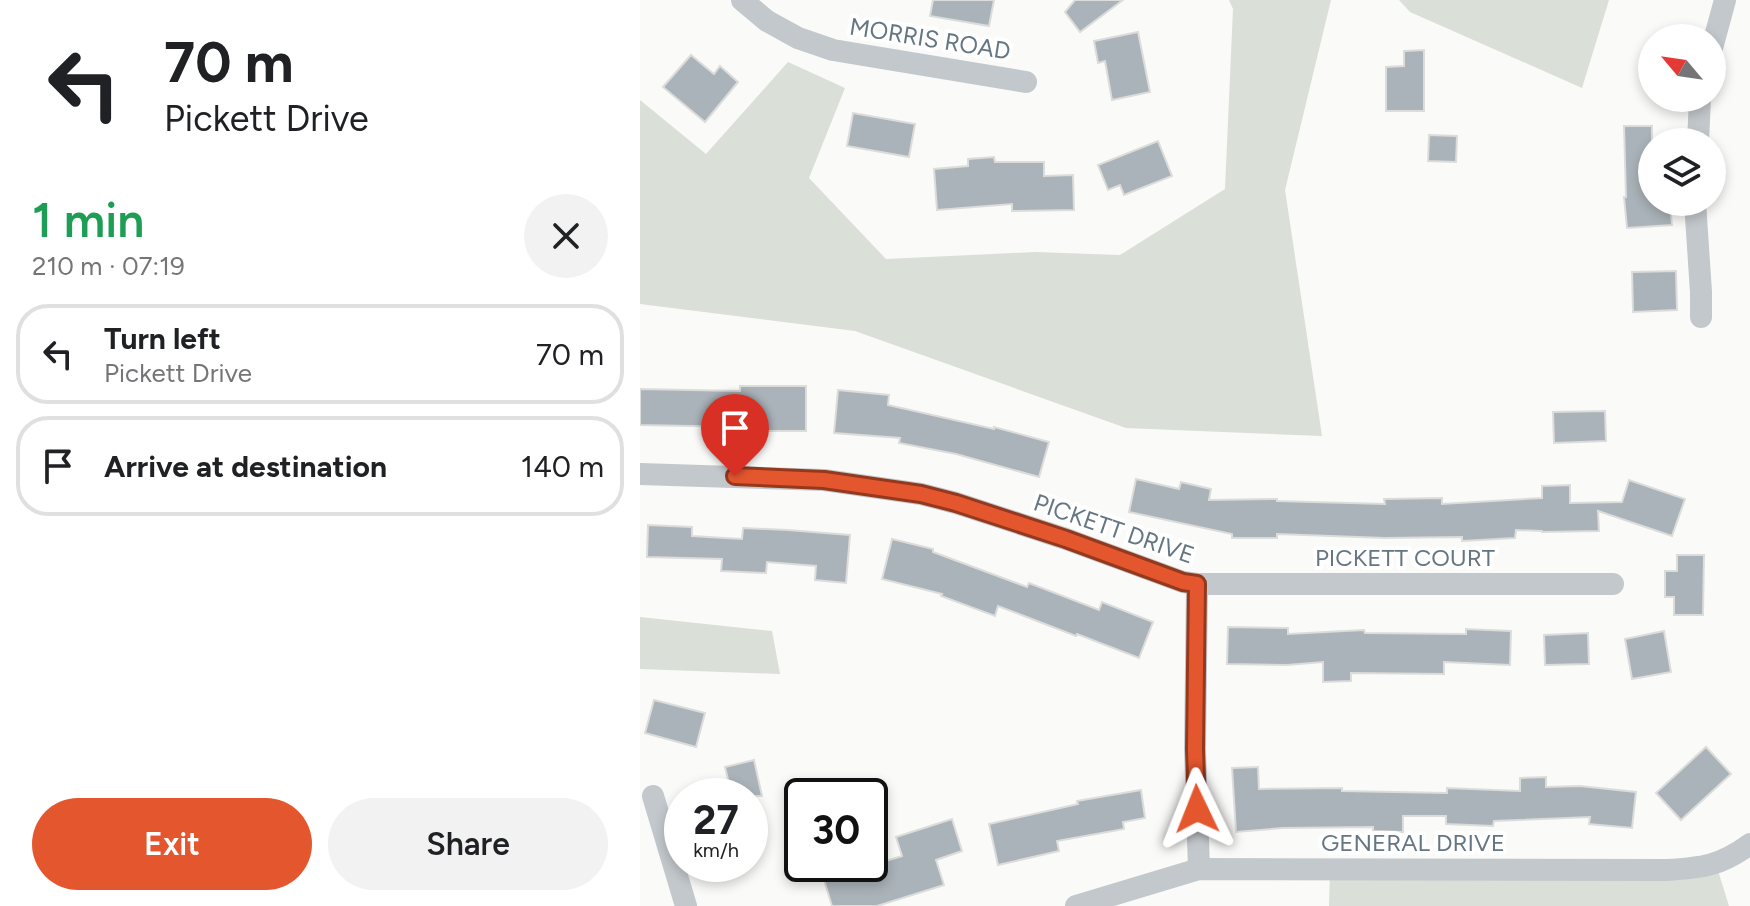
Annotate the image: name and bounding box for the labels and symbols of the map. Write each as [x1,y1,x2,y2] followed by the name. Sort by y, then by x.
[848,11,1013,66] street label: MORRIS ROAD
[1638,24,1726,112] north arrow
[701,394,769,476] pin
[1030,487,1198,570] street label: PICKETT DRIVE
[1315,543,1495,572] street label: PICKETT COURT
[1155,767,1239,851] position arrow
[784,778,888,882] speed limit sign: 30
[1321,828,1505,857] street label: GENERAL DRIVE

